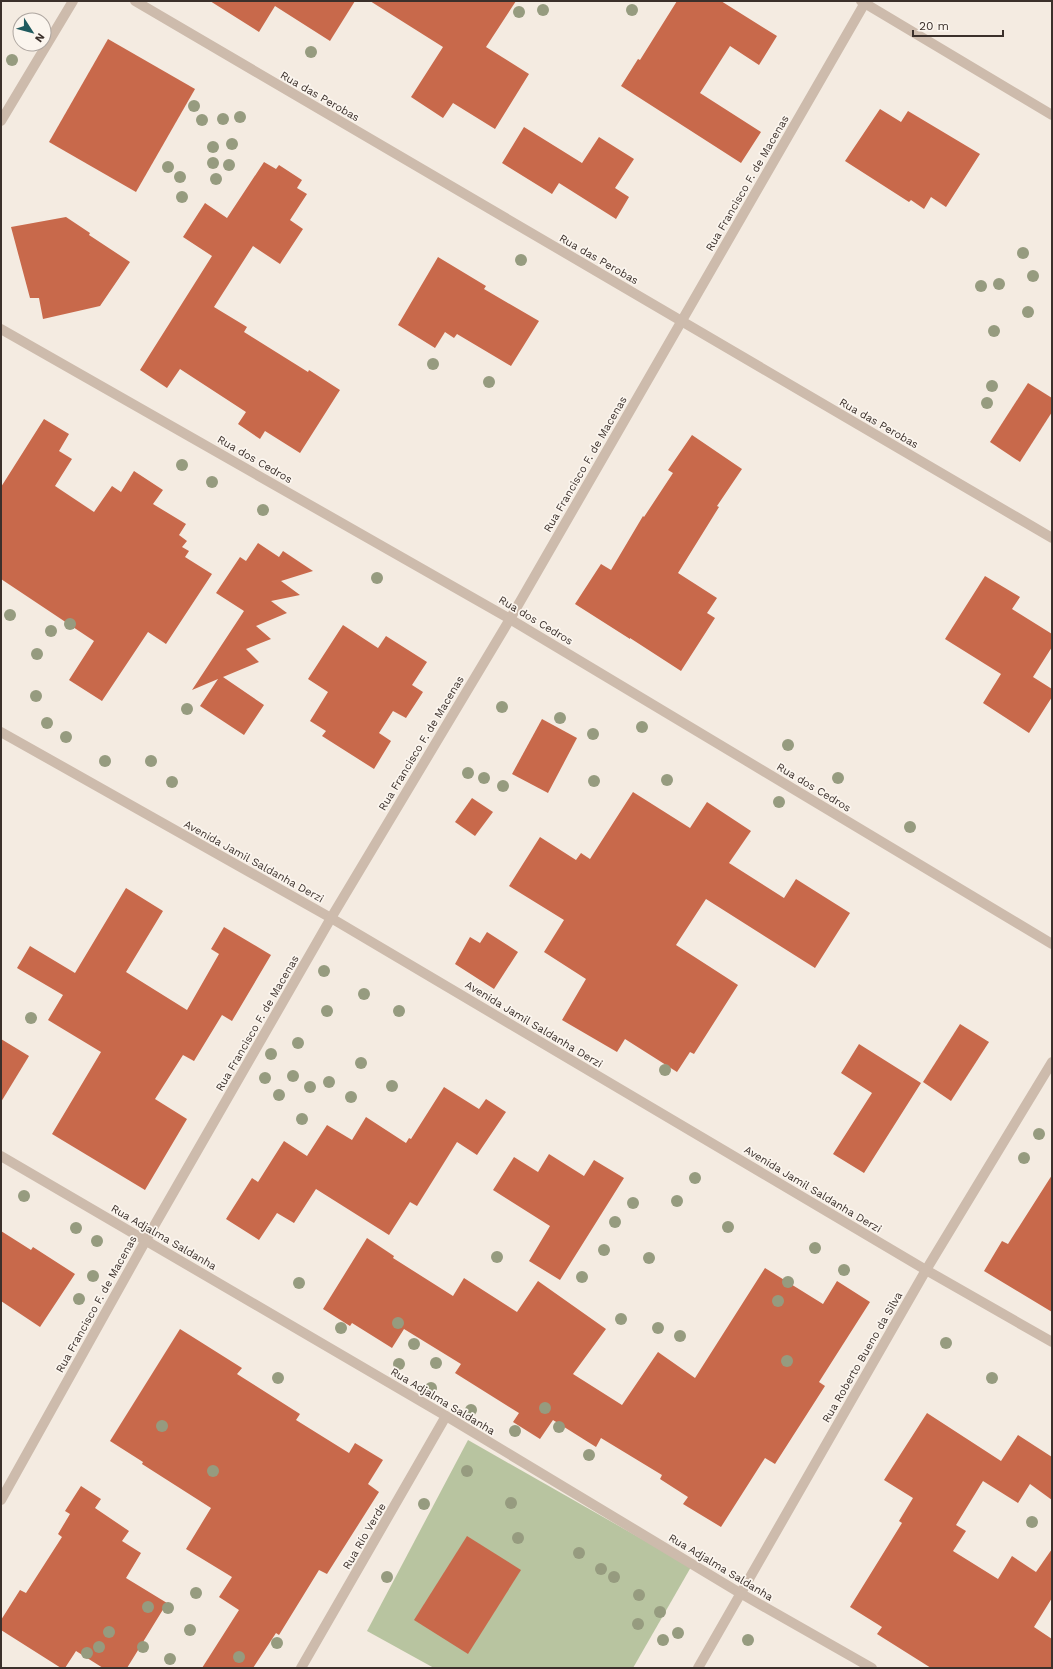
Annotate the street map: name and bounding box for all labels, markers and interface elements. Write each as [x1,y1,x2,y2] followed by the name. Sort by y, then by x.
[12,12,52,52] north arrow
[913,12,1003,38] scale bar
[919,19,949,33] text: 20 m
[32,30,47,45] text: N
[278,69,362,124] street label: Rua das Perobas
[703,113,792,254] street label: Rua Francisco F. de Macenas
[557,232,641,287] street label: Rua das Perobas
[541,394,630,535] street label: Rua Francisco F. de Macenas
[837,396,921,451] street label: Rua das Perobas
[215,433,295,486] street label: Rua dos Cedros
[496,593,575,648] street label: Rua dos Cedros
[376,673,467,813] street label: Rua Francisco F. de Macenas
[774,760,853,815] street label: Rua dos Cedros
[182,817,326,905] street label: Avenida Jamil Saldanha Derzi
[213,953,302,1094] street label: Rua Francisco F. de Macenas
[463,978,605,1071] street label: Avenida Jamil Saldanha Derzi
[742,1143,884,1236] street label: Avenida Jamil Saldanha Derzi
[109,1202,219,1273] street label: Rua Adjalma Saldanha
[53,1233,140,1375] street label: Rua Francisco F. de Macenas
[820,1290,905,1425] street label: Rua Roberto Bueno da Silva
[388,1365,497,1438] street label: Rua Adjalma Saldanha
[340,1501,389,1572] street label: Rua Río Verde
[666,1531,775,1604] street label: Rua Adjalma Saldanha

